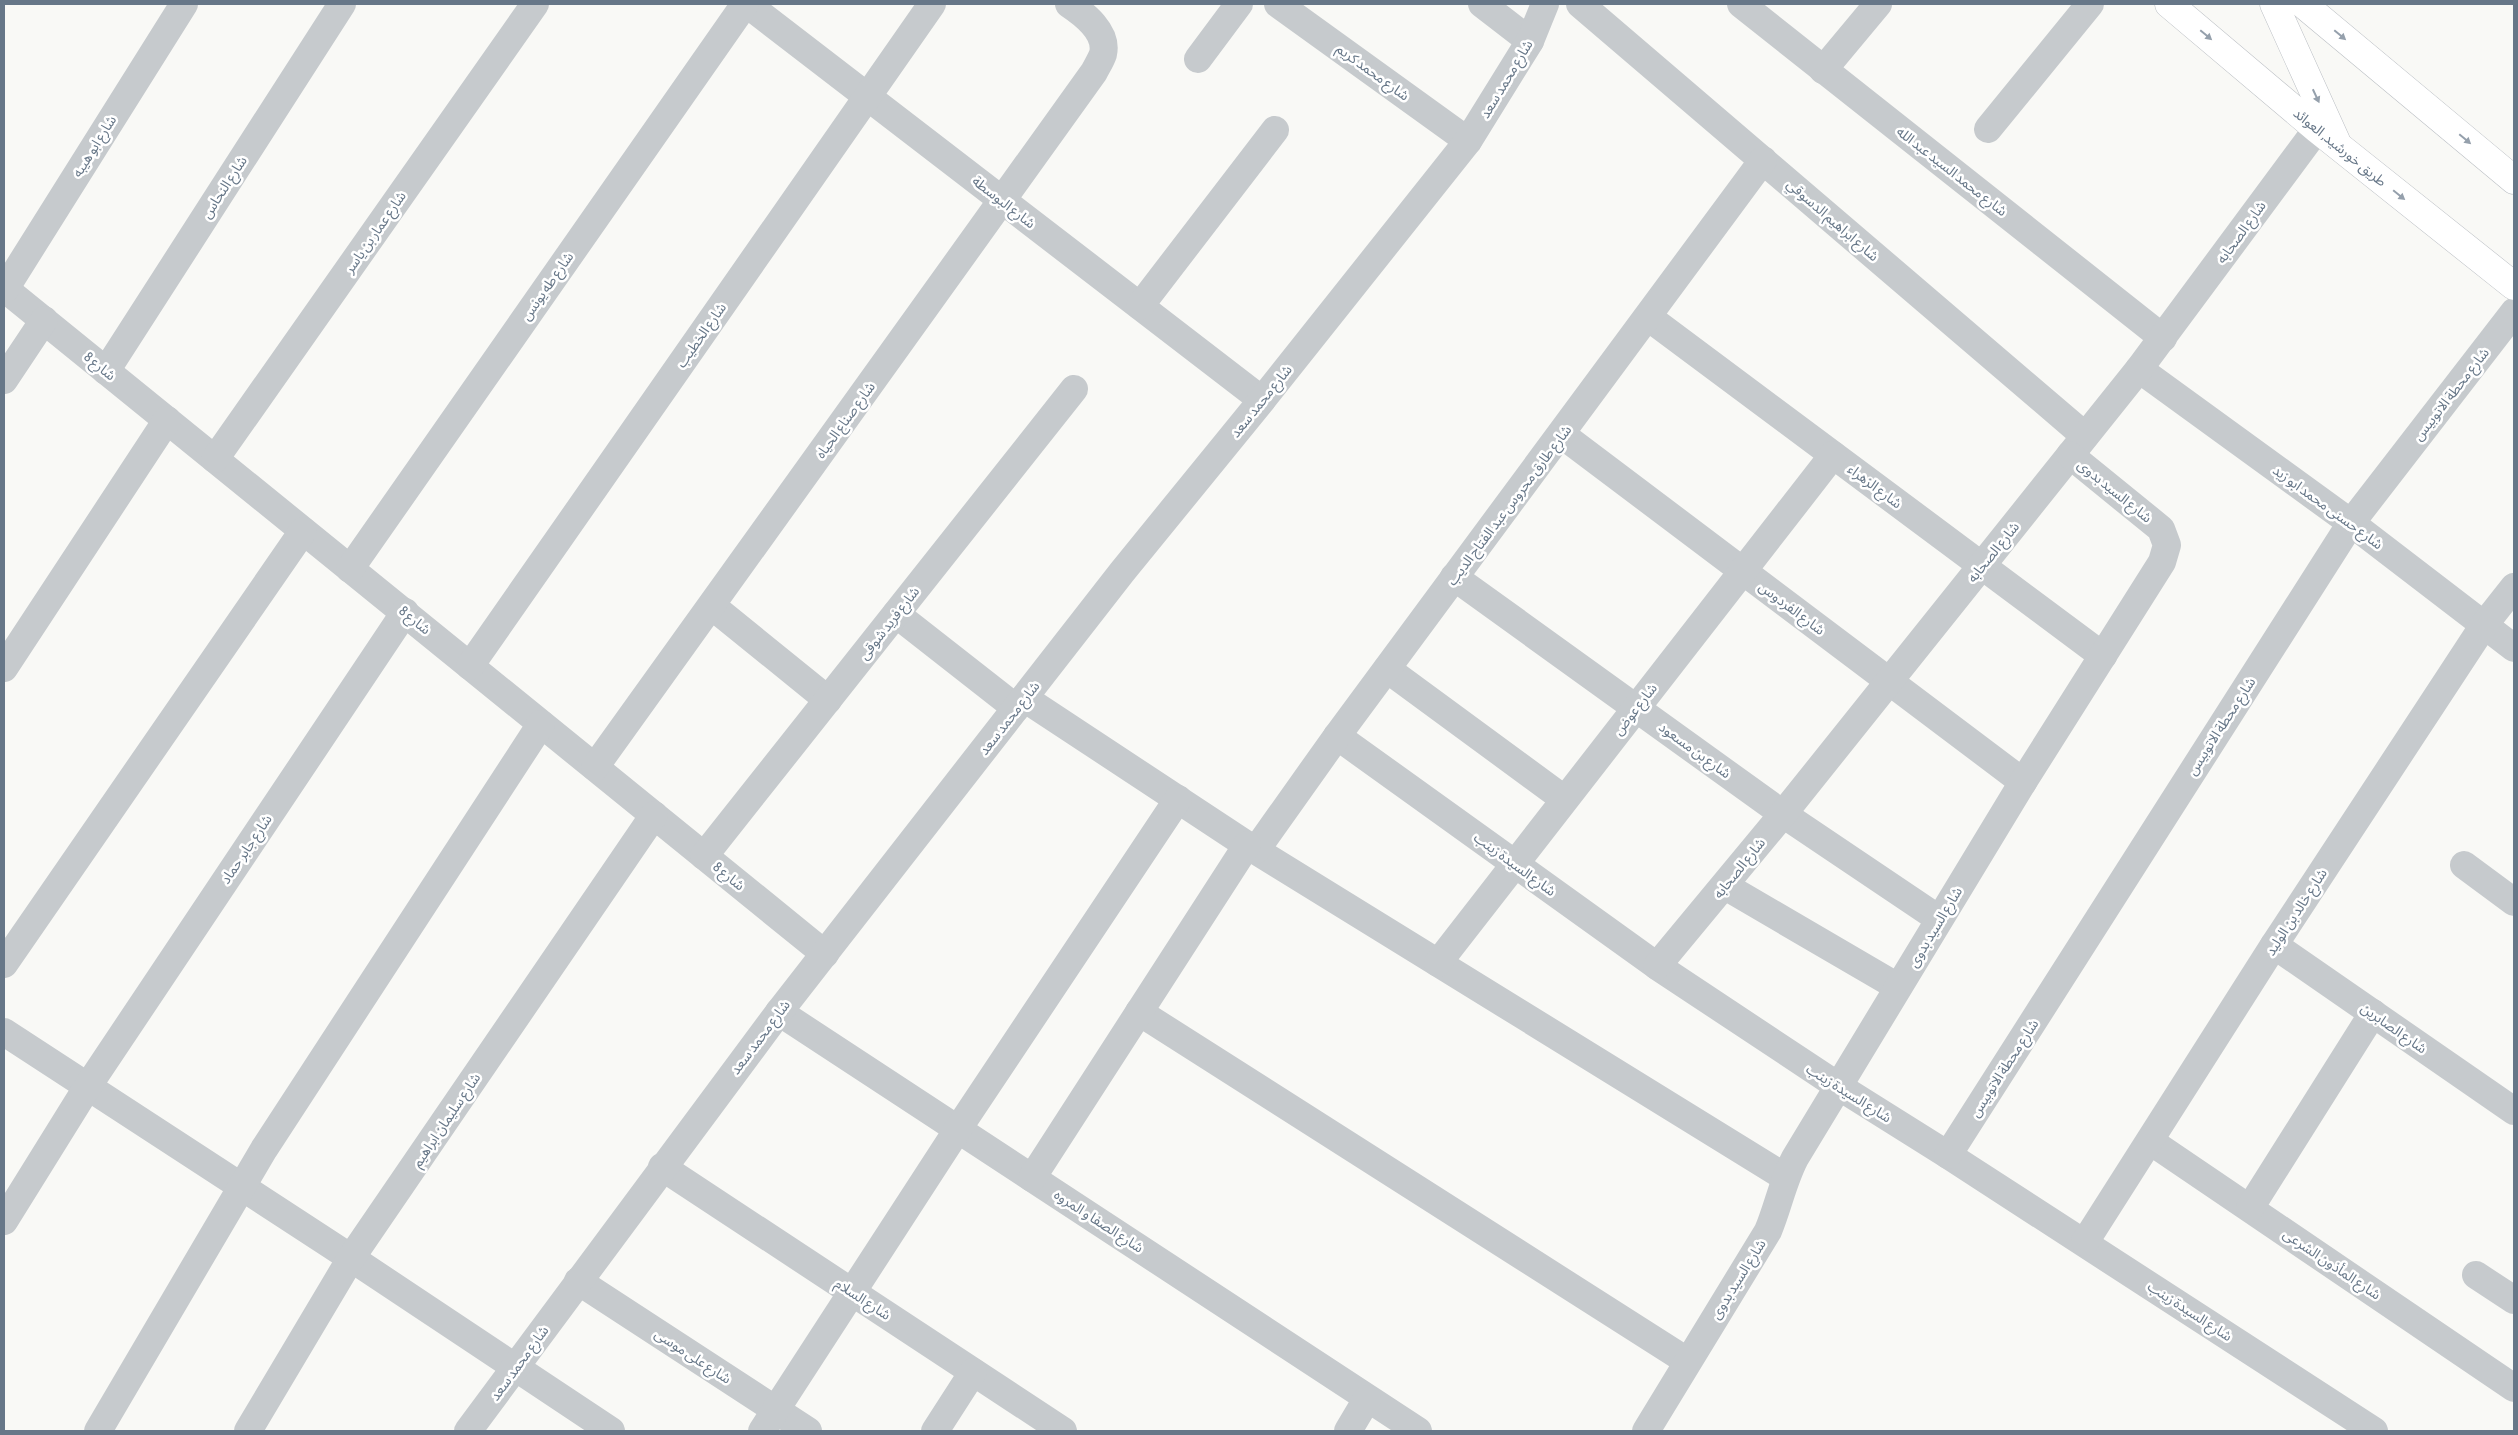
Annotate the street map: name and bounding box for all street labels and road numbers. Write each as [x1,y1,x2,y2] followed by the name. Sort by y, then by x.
[1476,37,1538,123] street label: شارع محمد سعد
[1332,40,1412,106] street label: شارع محمد كريم
[2289,105,2390,191] street label: طريق خورشيد, العوائد
[69,112,122,181] street label: شارع ابو هيبه
[1892,123,2010,221] street label: شارع محمد السيد عبد الله
[198,153,253,223] street label: شارع النحاس
[968,173,1039,234] street label: شارع البوسطة
[1782,176,1882,267] street label: شارع ابراهيم الدسوقي
[340,188,412,279] street label: شارع عمار بن ياسر
[2213,198,2271,268] street label: شارع الصحابه
[518,249,579,325] street label: شارع طه يونس
[673,299,732,372] street label: شارع الخطيب
[2410,344,2495,445] street label: شارع محطة الاتوبيس
[79,349,119,386] street label: شارع 8
[1227,362,1297,442] street label: شارع محمد سعد
[812,379,881,463] street label: شارع صناع الحياه
[1444,422,1577,590] street label: شارع طارق محروس عبد الفتاح الديب
[2073,456,2155,528] street label: شارع السيد بدوى
[1843,461,1905,514] street label: شارع الزهراء
[2268,462,2386,555] street label: شارع حسنى محمد ابو زيد
[1964,519,2025,587] street label: شارع الصحابه
[1754,578,1828,640] street label: شارع الفردوس
[856,583,925,665] street label: شارع فريد شوقى
[394,603,434,640] street label: شارع 8
[2183,674,2261,779] street label: شارع محطة الاتوبيس
[975,678,1045,760] street label: شارع محمد سعد
[1610,680,1663,740] street label: شارع عوض
[1654,719,1734,784] street label: شارع بن مسعود
[217,811,277,888] street label: شارع جابر حماد
[1469,829,1559,902] street label: شارع السيدة زينب
[1710,835,1771,903] street label: شارع الصحابه
[708,859,748,896] street label: شارع 8
[2262,866,2333,960] street label: شارع خالد بن الوليد
[1905,884,1968,972] street label: شارع السيد بدوى
[727,997,795,1079] street label: شارع محمد سعد
[2356,999,2430,1059] street label: شارع الصابرين
[1966,1016,2044,1121] street label: شارع محطة الاتوبيس
[1802,1060,1895,1128] street label: شارع السيدة زينب
[409,1070,486,1172] street label: شارع سليمان ابراهيم
[1050,1186,1147,1258] street label: شارع الصفا و المروه
[2279,1225,2384,1305] street label: شارع المأذون الشرعى
[1707,1236,1771,1323] street label: شارع السيد بدوى
[830,1275,894,1325] street label: شارع السلام
[2143,1278,2235,1347] street label: شارع السيدة زينب
[486,1322,554,1405] street label: شارع محمد سعد
[650,1325,734,1389] street label: شارع على موسى

